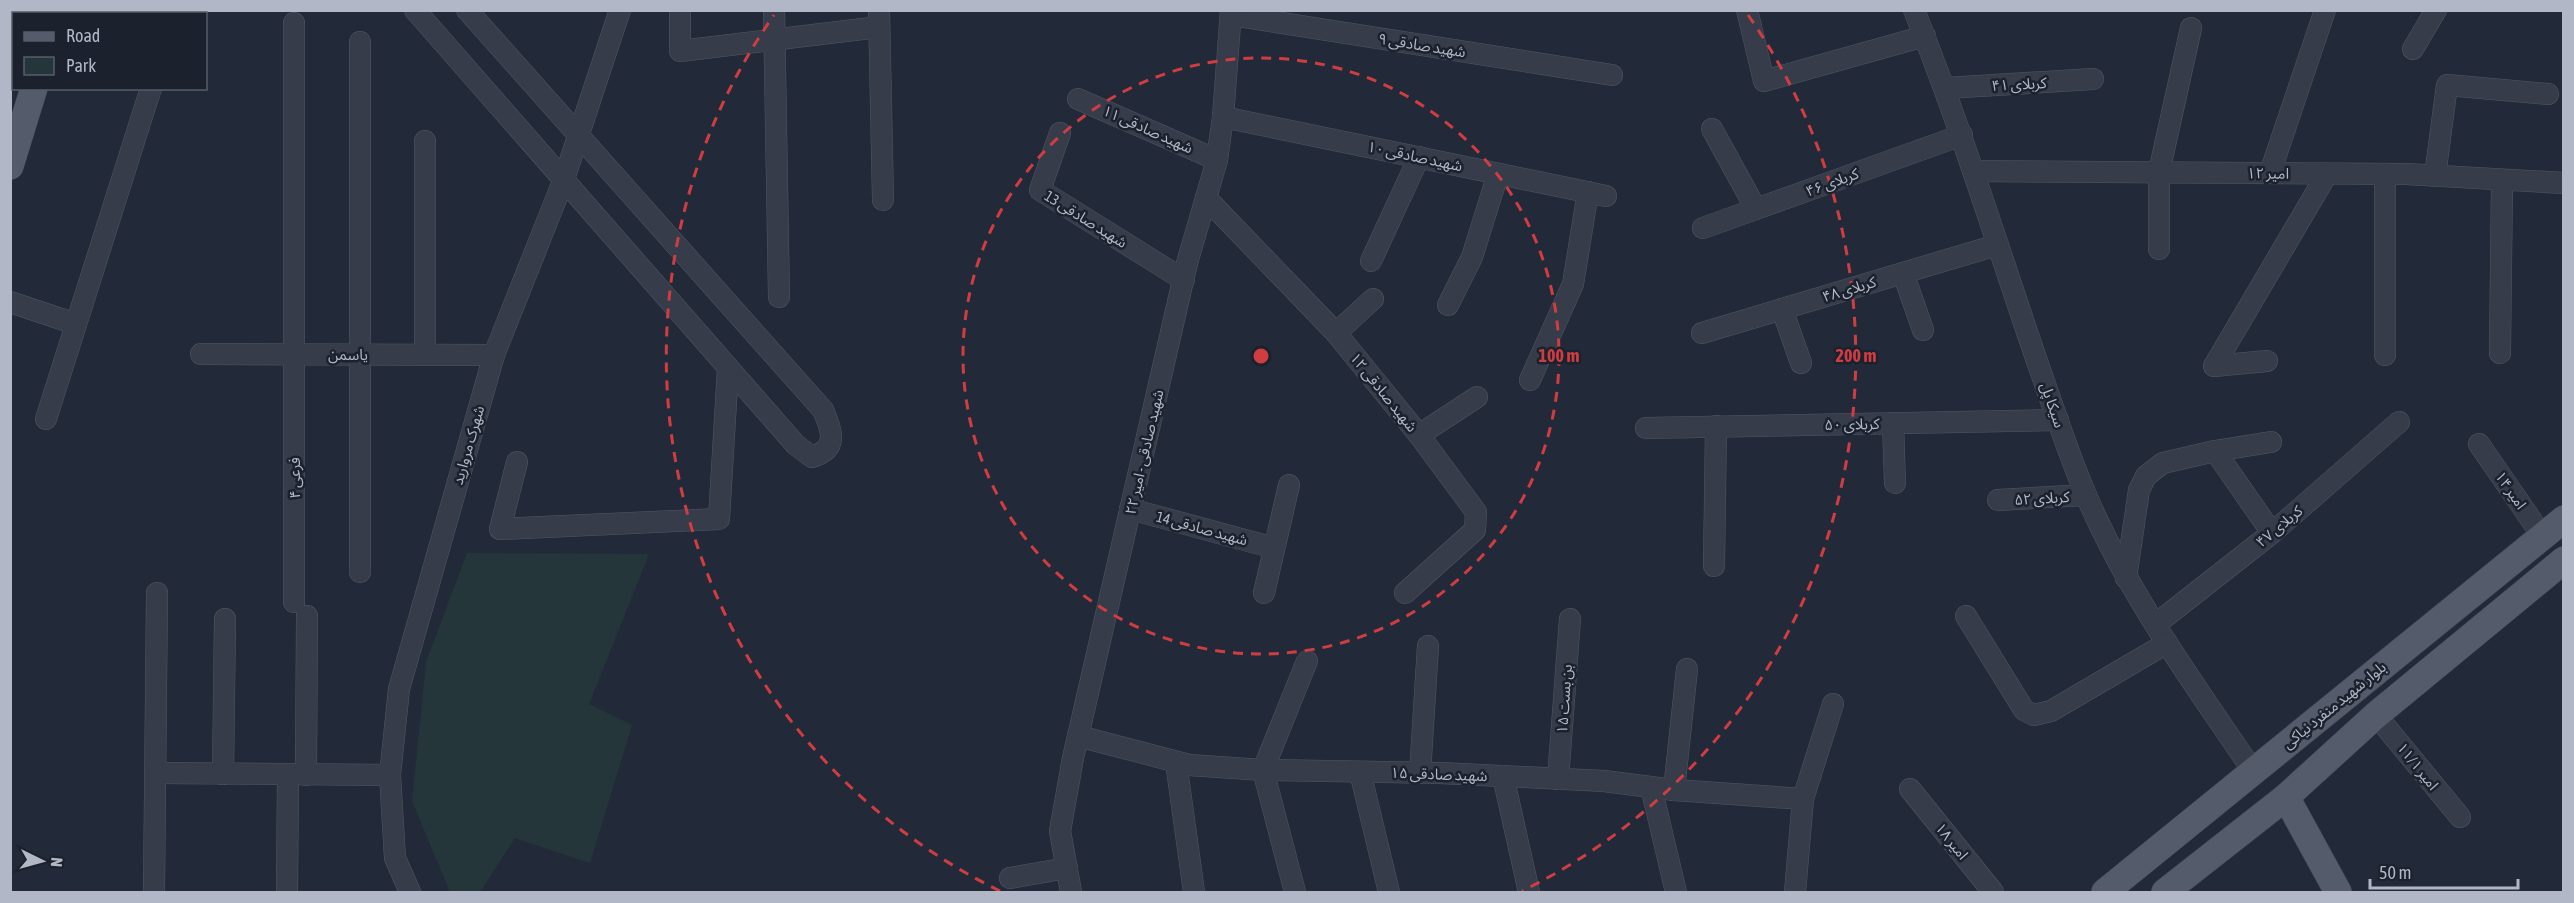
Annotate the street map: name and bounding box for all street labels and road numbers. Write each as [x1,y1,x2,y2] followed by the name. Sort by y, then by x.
[1377,30,1467,61] street label: شهید صادقی ۹
[1991,74,2048,95] street label: کربلای ۴۱
[1100,101,1196,158] street label: شهید صادقی ۱۱
[1366,138,1464,175] street label: شهید صادقی ۱۰
[1803,164,1862,200] street label: کربلای ۴۶
[2247,164,2289,183] street label: امير ۱۲
[1041,187,1131,252] street label: شهید صادقی 13
[1820,273,1879,306] street label: کربلای ۴۸
[328,346,368,364] street label: یاسمن
[1346,349,1421,436] street label: شهید صادقی ۱۲
[2035,380,2069,431] street label: سیکا پل
[1121,388,1168,516] street label: شهید صادقی - امیر ۲۲
[449,403,488,487] street label: شهرک مروارید
[1824,415,1881,434] street label: کربلای ۵۰
[286,457,304,499] street label: فرعی ۴
[2491,468,2530,513] street label: امیر ۱۴
[2014,488,2071,509] street label: کربلای ۵۲
[2252,501,2307,551] street label: کربلای ۴۷
[1154,508,1250,549] street label: شهید صادقی 14
[2279,658,2390,753] street label: بلوار شهید منفرد نیاکی
[1553,664,1576,734] street label: بن بست ۱۵
[2393,739,2442,794] street label: امیر ۱۱/۱
[1390,764,1488,785] street label: شهید صادقی ۱۵
[1931,819,1972,863] street label: امیر ۱۸

